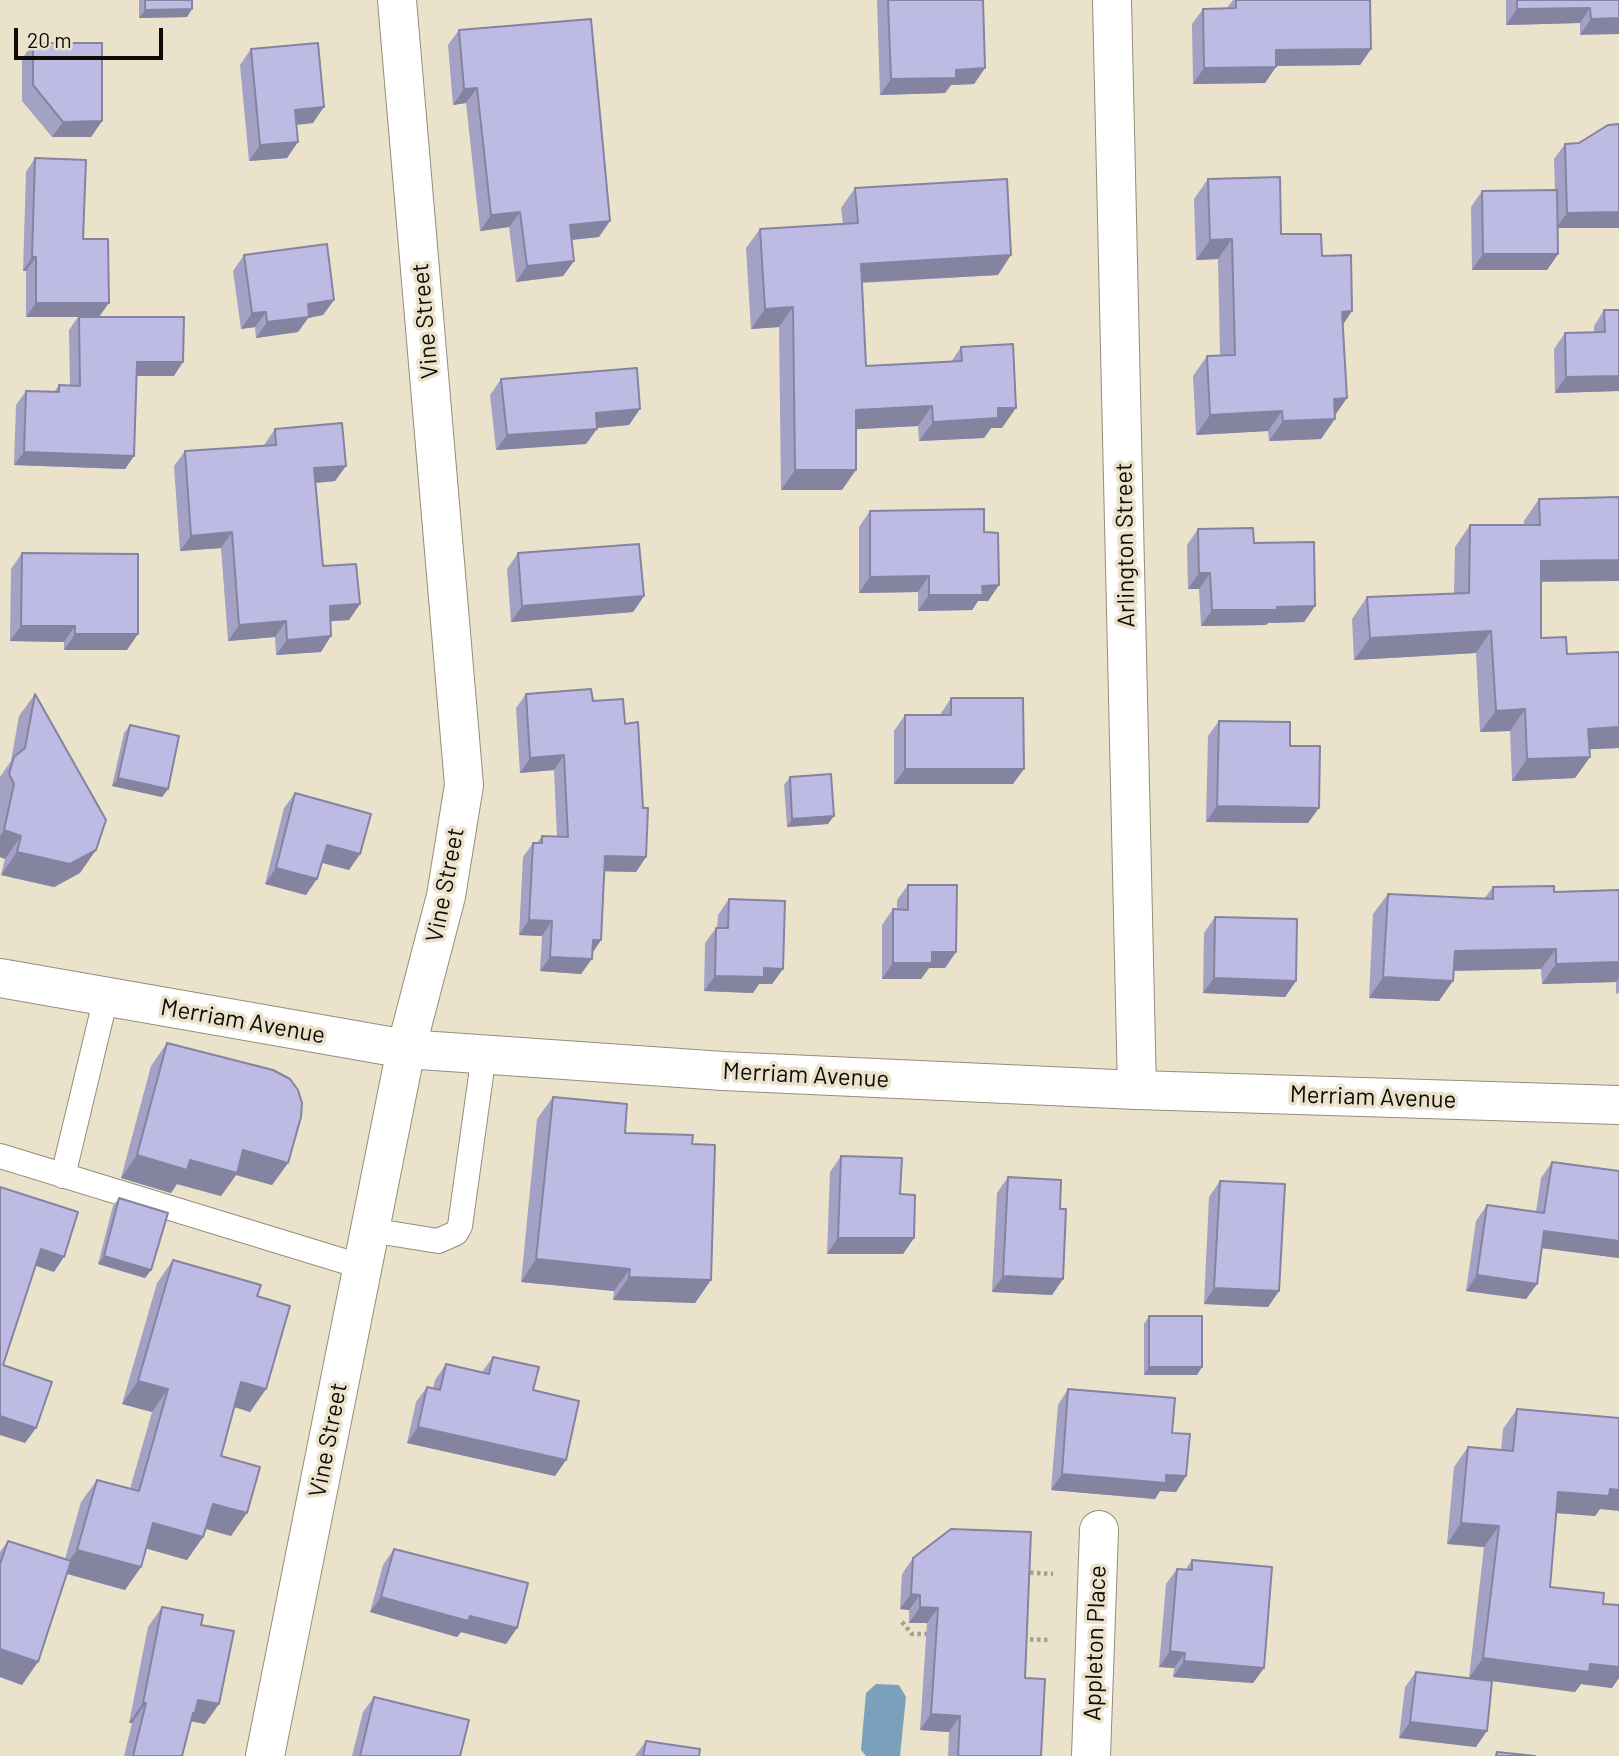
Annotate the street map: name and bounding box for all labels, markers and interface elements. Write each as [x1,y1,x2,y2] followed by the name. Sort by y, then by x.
[18,14,166,58] scale bar
[27,27,72,52] text: 20 m
[406,262,444,380] street label: Vine Street
[1109,462,1141,628] street label: Arlington Street
[420,825,470,945] street label: Vine Street
[158,992,328,1050] street label: Merriam Avenue
[722,1056,890,1094] street label: Merriam Avenue
[1289,1080,1457,1114] street label: Merriam Avenue
[303,1380,353,1500] street label: Vine Street
[1078,1565,1112,1721] street label: Appleton Place

